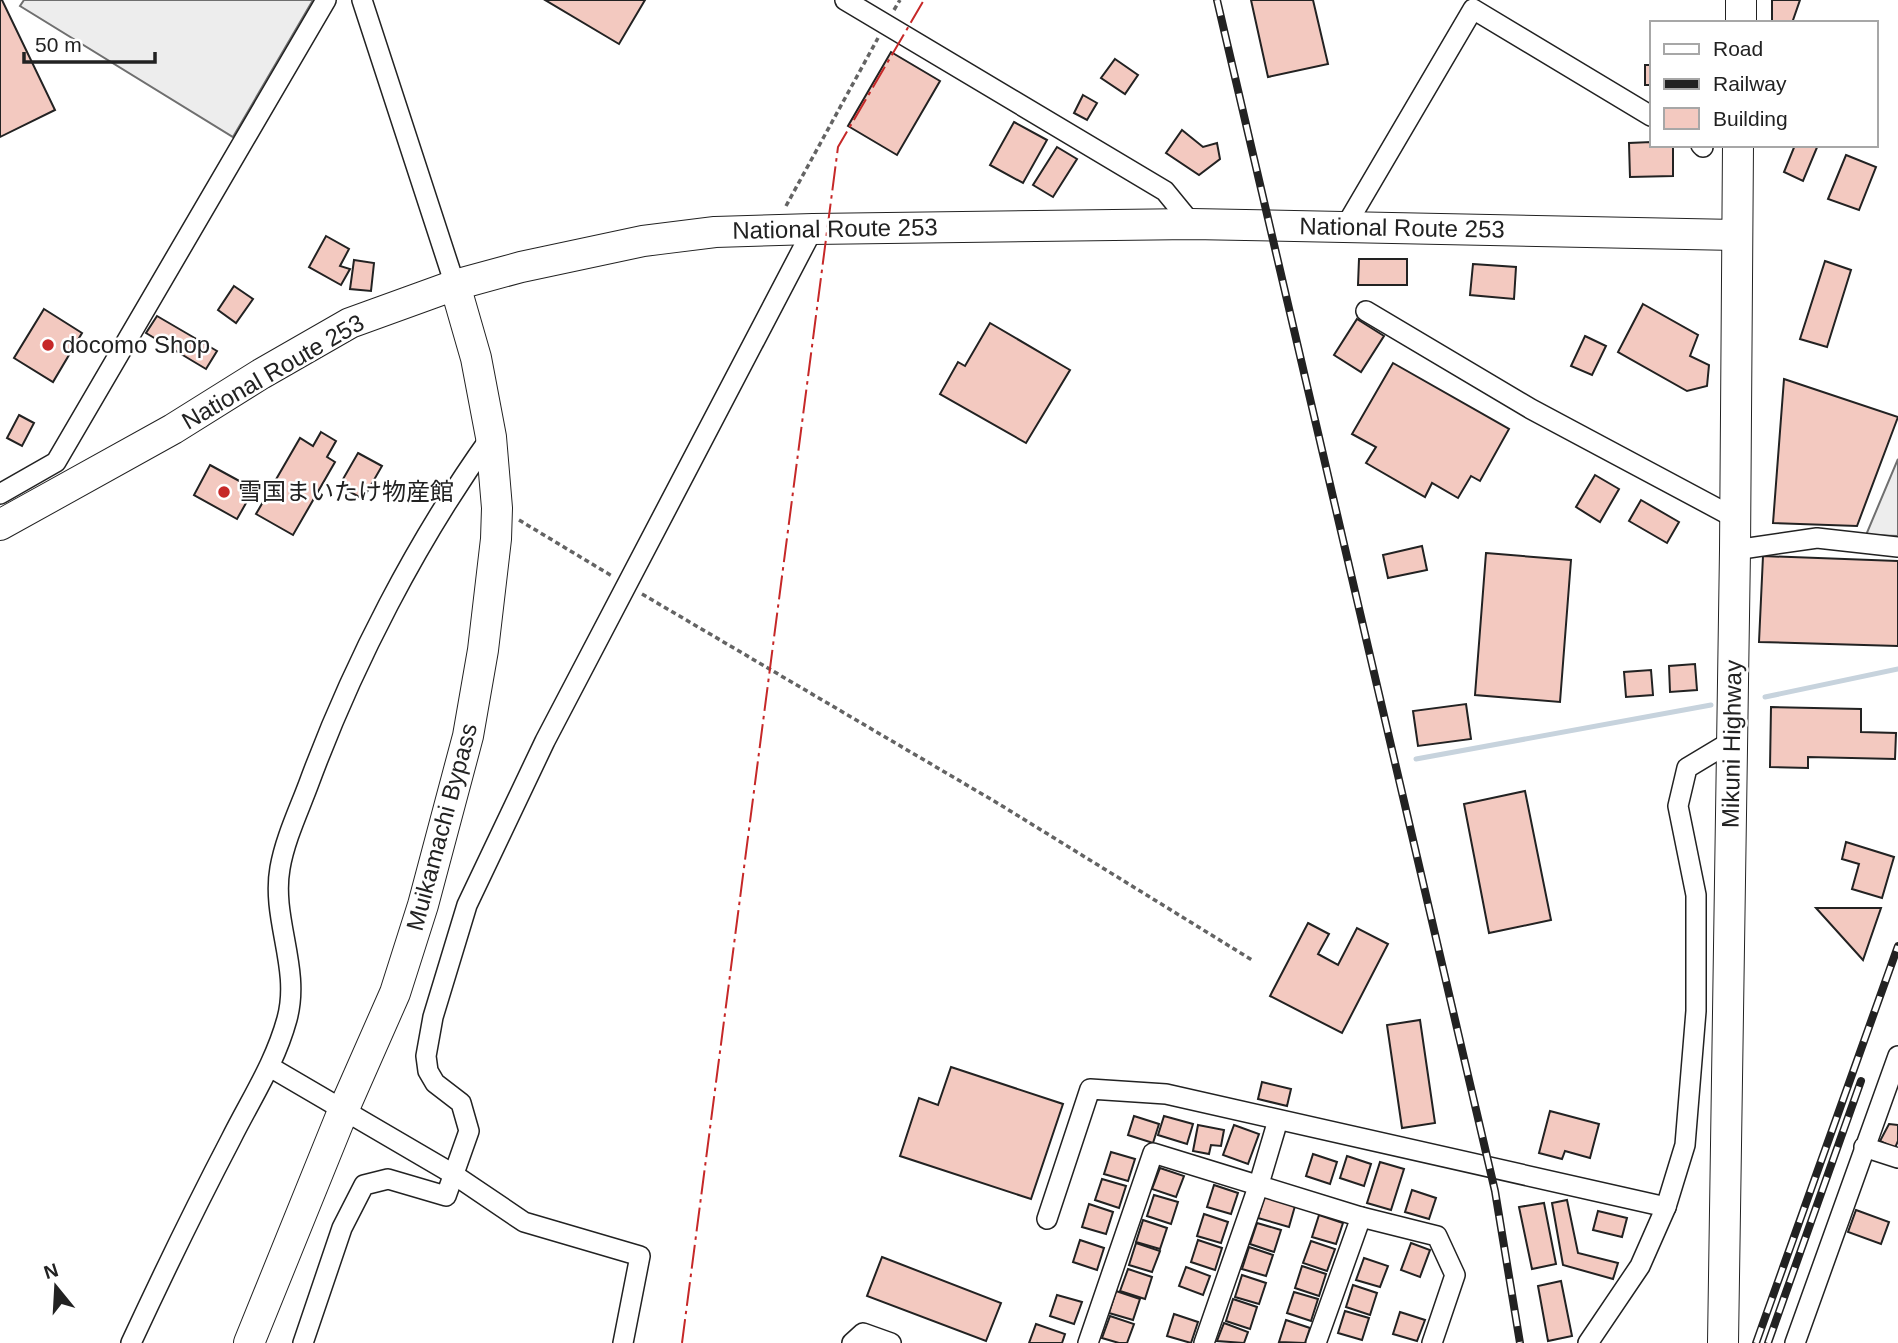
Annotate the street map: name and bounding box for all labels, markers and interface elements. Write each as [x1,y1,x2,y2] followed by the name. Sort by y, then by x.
[24,21,156,65] scale bar
[1650,21,1877,147] legend
[35,33,82,56] text: 50 m
[1713,37,1763,60] text: Road
[1713,72,1787,95] text: Railway
[1713,107,1788,130] text: Building
[1299,212,1505,243] street label: National Route 253
[732,213,938,244] street label: National Route 253
[177,309,368,435] street label: National Route 253
[62,331,210,358] place label: docomo Shop
[40,337,56,353] marker: docomo Shop
[238,478,454,505] place label: 雪国まいたけ物産館
[216,484,232,500] marker: 雪国まいたけ物産館
[1717,660,1746,828] street label: Mikuni Highway
[401,720,482,933] street label: Muikamachi Bypass
[21,1252,91,1322] north arrow
[41,1259,61,1283] text: N

